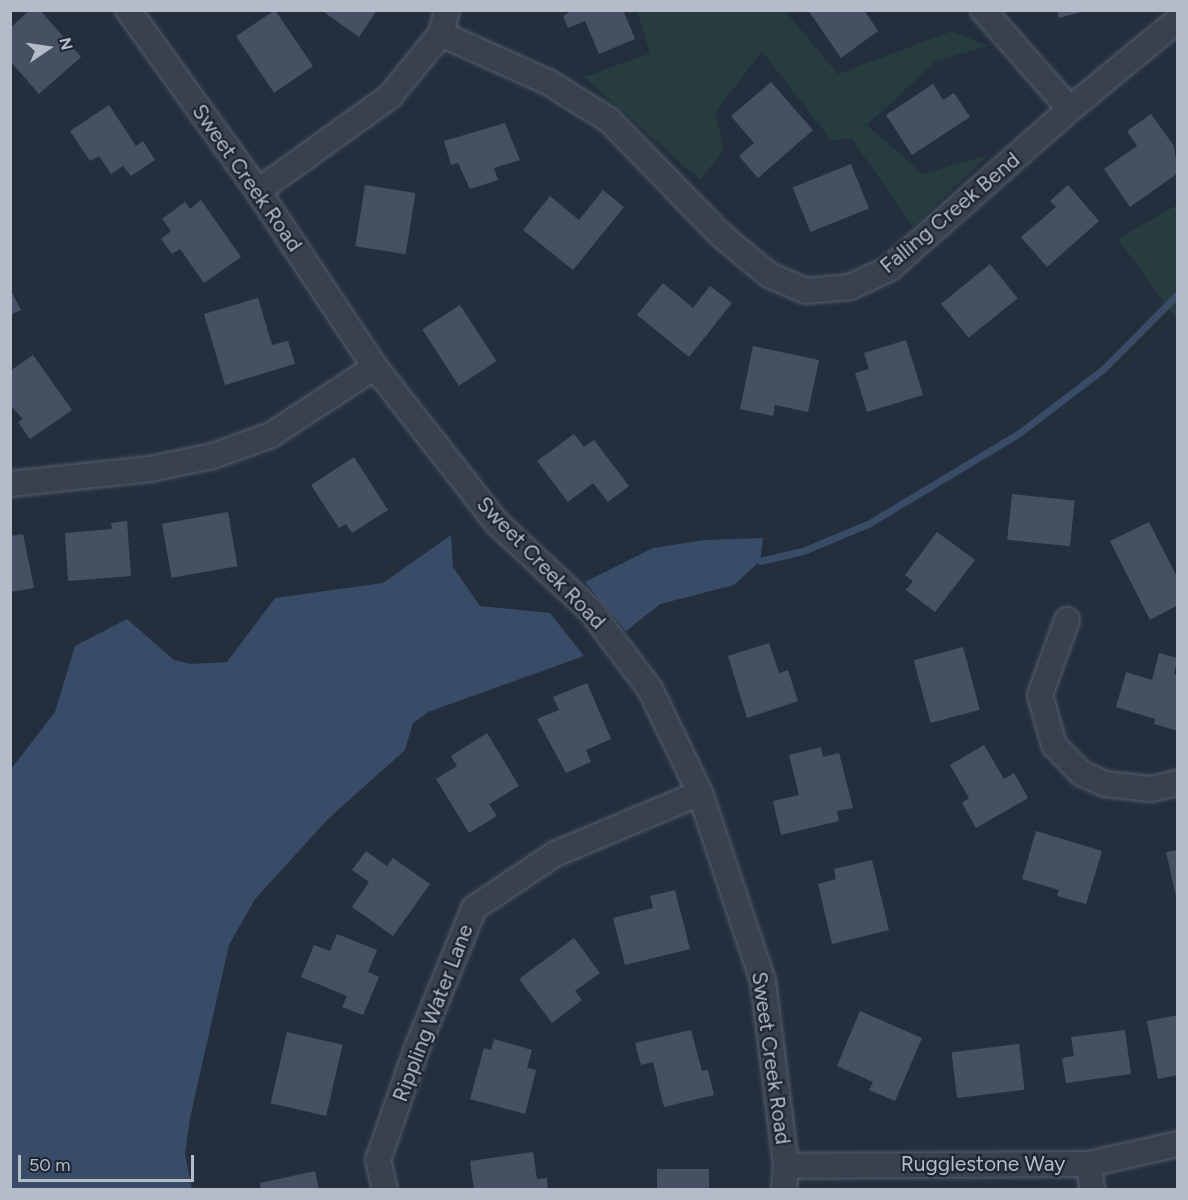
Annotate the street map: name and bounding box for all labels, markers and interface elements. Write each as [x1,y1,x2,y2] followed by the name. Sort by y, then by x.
[18,18,78,78] north arrow
[55,36,77,52] text: N
[187,99,307,257] street label: Sweet Creek Road
[875,147,1025,279] street label: Falling Creek Bend
[471,492,611,634] street label: Sweet Creek Road
[388,921,478,1105] street label: Rippling Water Lane
[746,970,796,1146] street label: Sweet Creek Road
[21,1143,196,1181] scale bar
[901,1151,1065,1177] street label: Rugglestone Way
[29,1154,71,1176] text: 50 m

